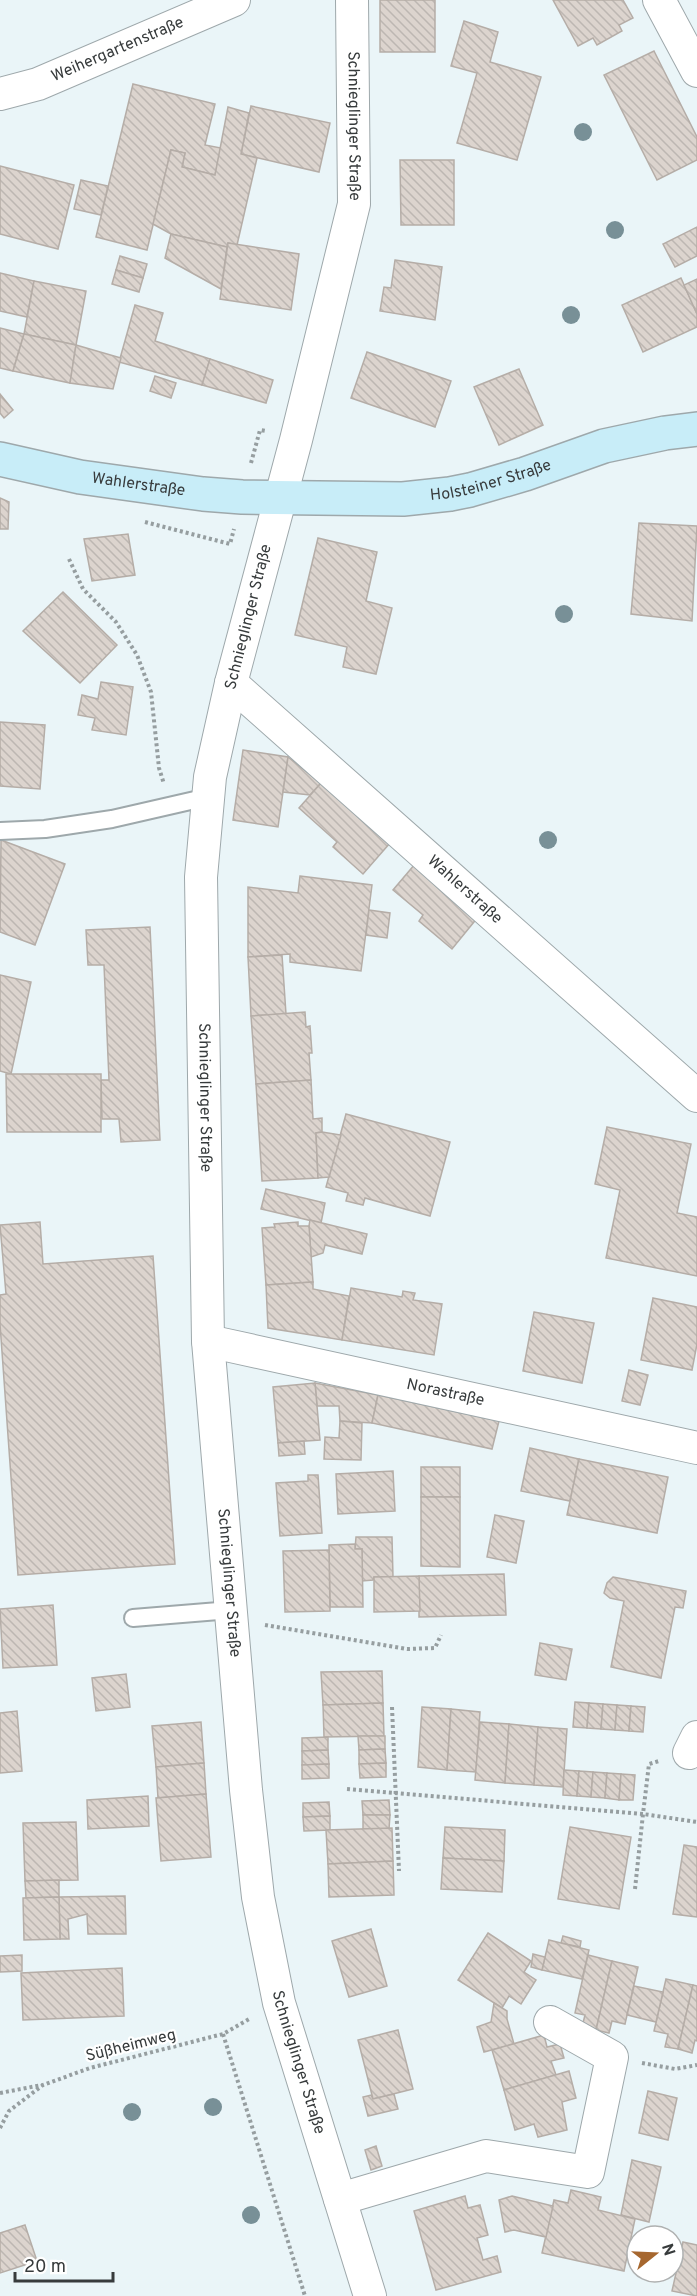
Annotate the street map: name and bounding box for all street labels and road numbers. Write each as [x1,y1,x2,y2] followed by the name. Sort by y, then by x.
[48,13,187,87] street label: Weihergartenstraße
[343,51,364,201] street label: Schnieglinger Straße
[429,455,554,506] street label: Holsteiner Straße
[90,469,186,501] street label: Wahlerstraße
[221,542,277,692] street label: Schnieglinger Straße
[423,851,506,929] street label: Wahlerstraße
[193,1023,215,1173] street label: Schnieglinger Straße
[405,1375,486,1411] street label: Norastraße
[212,1507,245,1658] street label: Schnieglinger Straße
[267,1989,329,2137] street label: Schnieglinger Straße
[84,2025,178,2067] street label: Süßheimweg

